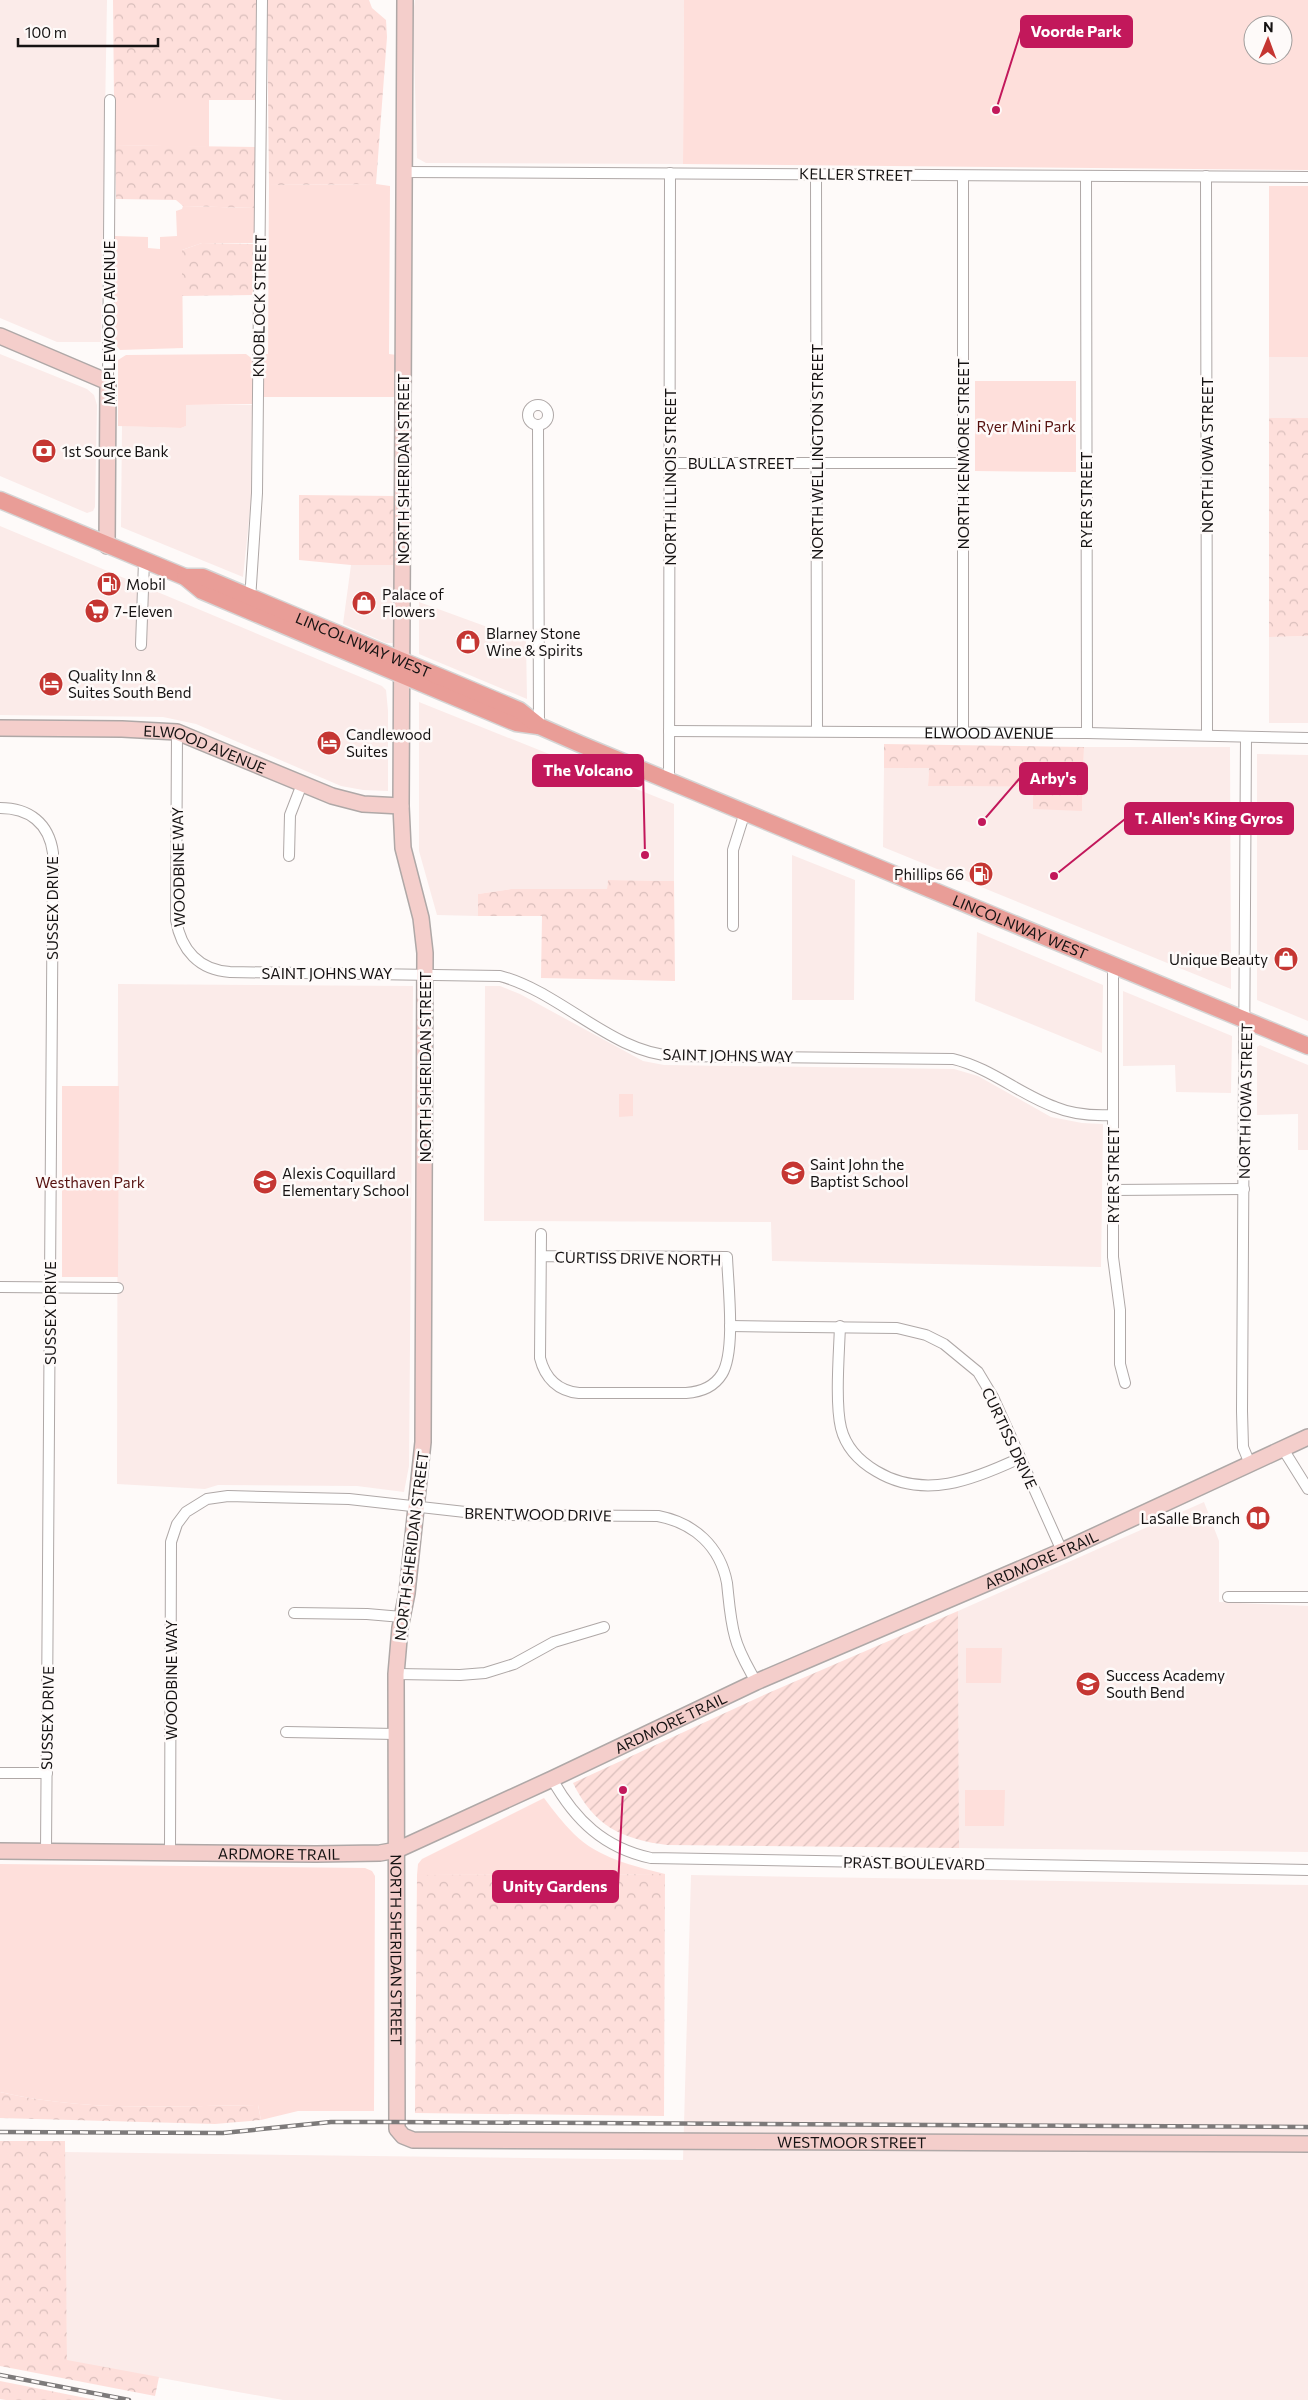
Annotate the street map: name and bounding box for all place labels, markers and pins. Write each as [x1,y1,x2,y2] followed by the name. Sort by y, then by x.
[1021,16,1132,47] callout: Voorde Park
[31,438,57,464] bank icon: 1st Source Bank
[62,442,169,460] place label: 1st Source Bank
[96,571,122,597] fuel station icon: Mobil
[126,575,166,593] place label: Mobil
[382,585,444,620] place label: Palace of Flowers
[351,590,377,616] shop icon: Palace of Flowers
[84,598,110,624] supermarket icon: 7-Eleven
[114,602,173,620] place label: 7-Eleven
[486,624,583,659] place label: Blarney Stone Wine & Spirits
[455,629,481,655] shop icon: Blarney Stone Wine & Spirits
[68,666,191,701] place label: Quality Inn & Suites South Bend
[38,671,64,697] hotel icon: Quality Inn & Suites South Bend
[346,725,431,760] place label: Candlewood Suites
[316,730,342,756] hotel icon: Candlewood Suites
[533,755,643,786] callout: The Volcano
[1020,763,1087,794] callout: Arby's
[1125,803,1293,834] callout: T. Allen's King Gyros
[968,861,994,887] fuel station icon: Phillips 66
[894,865,964,883] place label: Phillips 66
[1273,946,1299,972] shop icon: Unique Beauty
[1169,950,1268,968] place label: Unique Beauty
[810,1155,909,1190] place label: Saint John the Baptist School
[780,1160,806,1186] school or university icon: Saint John the Baptist School
[282,1164,409,1199] place label: Alexis Coquillard Elementary School
[252,1169,278,1195] school or university icon: Alexis Coquillard Elementary School
[1245,1505,1271,1531] library icon: LaSalle Branch
[1141,1509,1240,1527] place label: LaSalle Branch
[1106,1666,1225,1701] place label: Success Academy South Bend
[1075,1671,1101,1697] school or university icon: Success Academy South Bend
[493,1871,618,1902] callout: Unity Gardens

